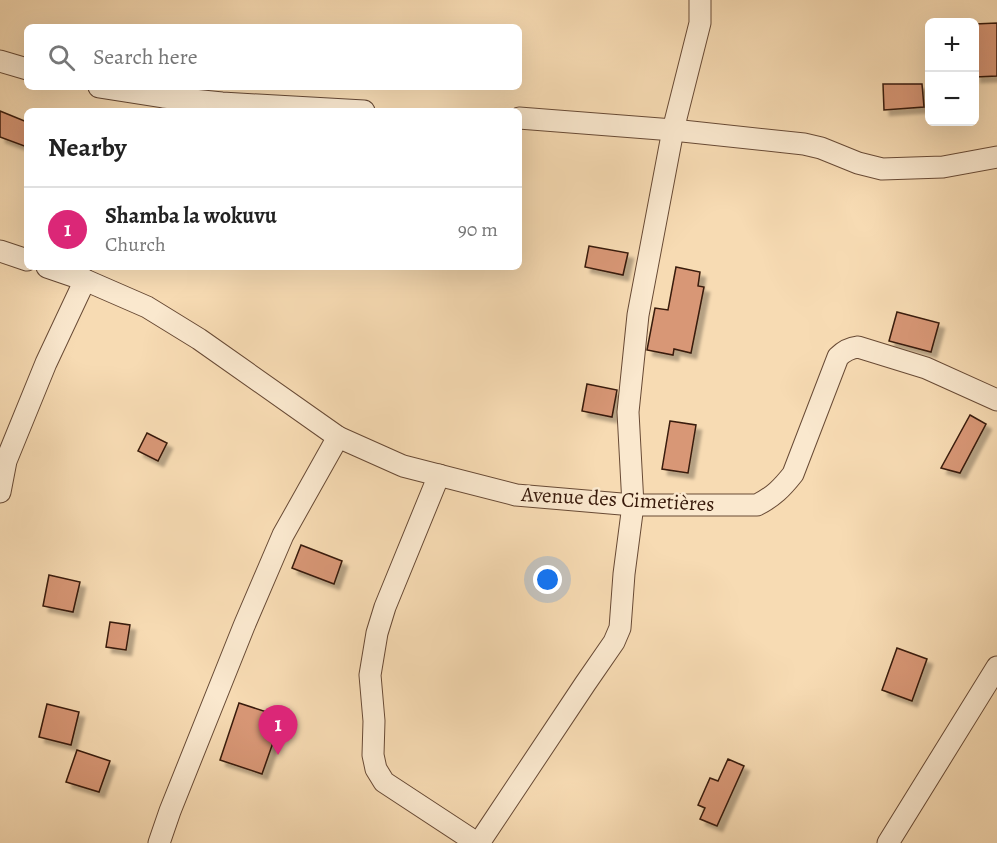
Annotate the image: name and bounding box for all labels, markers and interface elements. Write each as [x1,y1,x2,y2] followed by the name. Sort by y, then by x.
[925,18,979,126] map controls
[925,18,979,72] button: +
[24,24,522,90] search box
[45,41,78,74] icon: search
[93,42,198,72] text: Search here
[925,72,979,126] button: −
[48,130,127,165] text: Nearby
[105,201,277,231] text: Shamba la wokuvu
[64,216,71,243] text: 1
[458,216,498,243] text: 90 m
[105,231,166,258] text: Church
[520,480,715,518] street label: Avenue des Cimetières
[533,565,562,594] your location
[258,706,298,755] pin: 1

